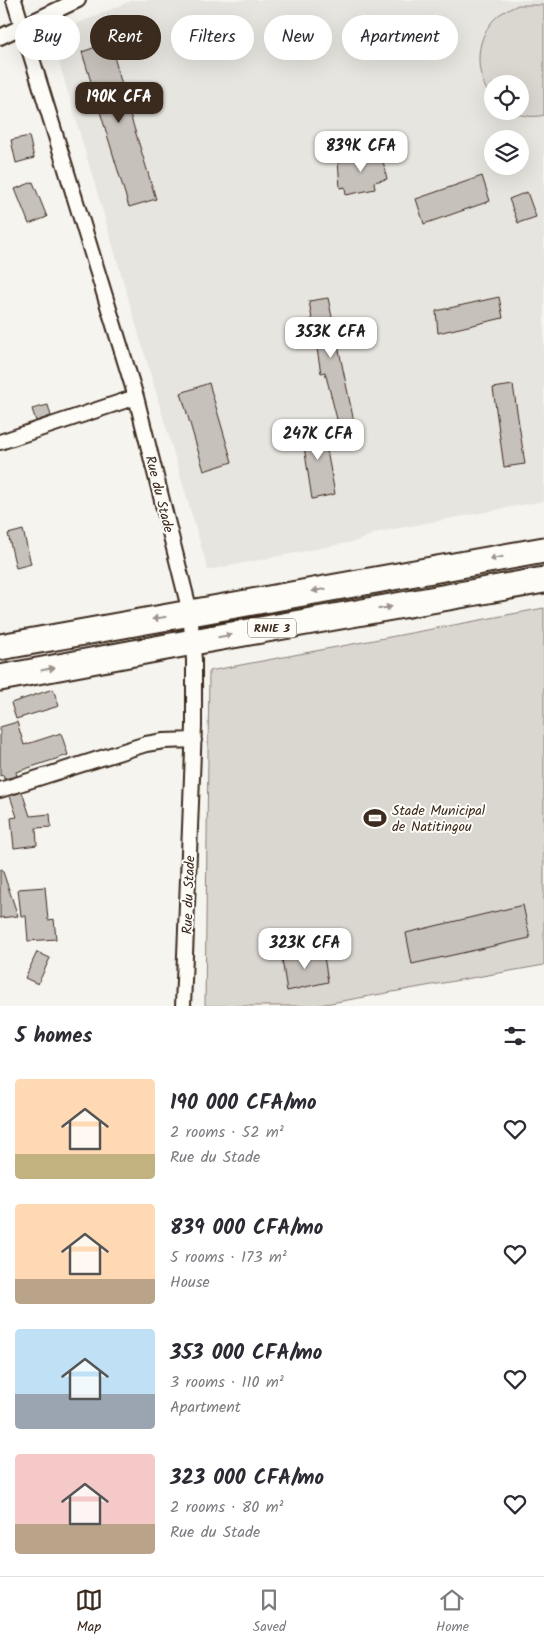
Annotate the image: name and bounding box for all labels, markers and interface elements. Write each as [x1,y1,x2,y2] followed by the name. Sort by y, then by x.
[15,15,80,60] chip: Buy
[90,15,161,60] chip: Rent
[171,15,254,60] chip: Filters
[264,15,332,60] chip: New
[342,15,458,60] chip: Apartment
[484,75,529,175] map controls
[484,75,529,120] button: locate
[67,82,171,124] pin: 190K CFA
[86,85,152,110] text: 190K CFA
[309,130,413,173] pin: 839K CFA
[484,130,529,175] button: layers
[326,134,396,159] text: 839K CFA
[279,316,383,359] pin: 353K CFA
[296,320,366,345] text: 353K CFA
[266,418,370,461] pin: 247K CFA
[283,422,353,447] text: 247K CFA
[139,453,179,536] street label: Rue du Stade
[488,555,504,563] one-way arrow
[310,586,326,594] one-way arrow
[377,604,393,612] one-way arrow
[151,614,166,622] one-way arrow
[248,618,296,638] road number: RNIE 3
[217,632,233,640] one-way arrow
[40,665,56,673] one-way arrow
[392,800,486,838] place label: Stade Municipal de Natitingou
[362,805,388,831] sports icon: Stade Municipal de Natitingou
[177,855,201,935] street label: Rue du Stade
[253,928,357,970] pin: 323K CFA
[269,931,341,956] text: 323K CFA
[15,1020,92,1053] text: 5 homes
[501,1022,529,1050] icon: filters
[170,1087,317,1120] text: 190 000 CFA/mo
[55,1099,115,1159] icon: home
[501,1115,529,1143] icon: heart
[170,1120,284,1145] text: 2 rooms · 52 m²
[170,1145,260,1170] text: Rue du Stade
[170,1212,323,1245] text: 839 000 CFA/mo
[55,1224,115,1284] icon: home
[501,1240,529,1268] icon: heart
[170,1245,287,1270] text: 5 rooms · 173 m²
[170,1270,210,1295] text: House
[170,1337,322,1370] text: 353 000 CFA/mo
[55,1349,115,1409] icon: home
[501,1365,529,1393] icon: heart
[170,1370,284,1395] text: 3 rooms · 110 m²
[170,1395,241,1420] text: Apartment
[170,1462,324,1495] text: 323 000 CFA/mo
[55,1474,115,1534] icon: home
[501,1490,529,1518] icon: heart
[170,1495,283,1520] text: 2 rooms · 80 m²
[170,1520,260,1545] text: Rue du Stade
[75,1586,103,1638] tab: Map
[253,1586,286,1638] tab: Saved
[436,1586,469,1638] tab: Home

